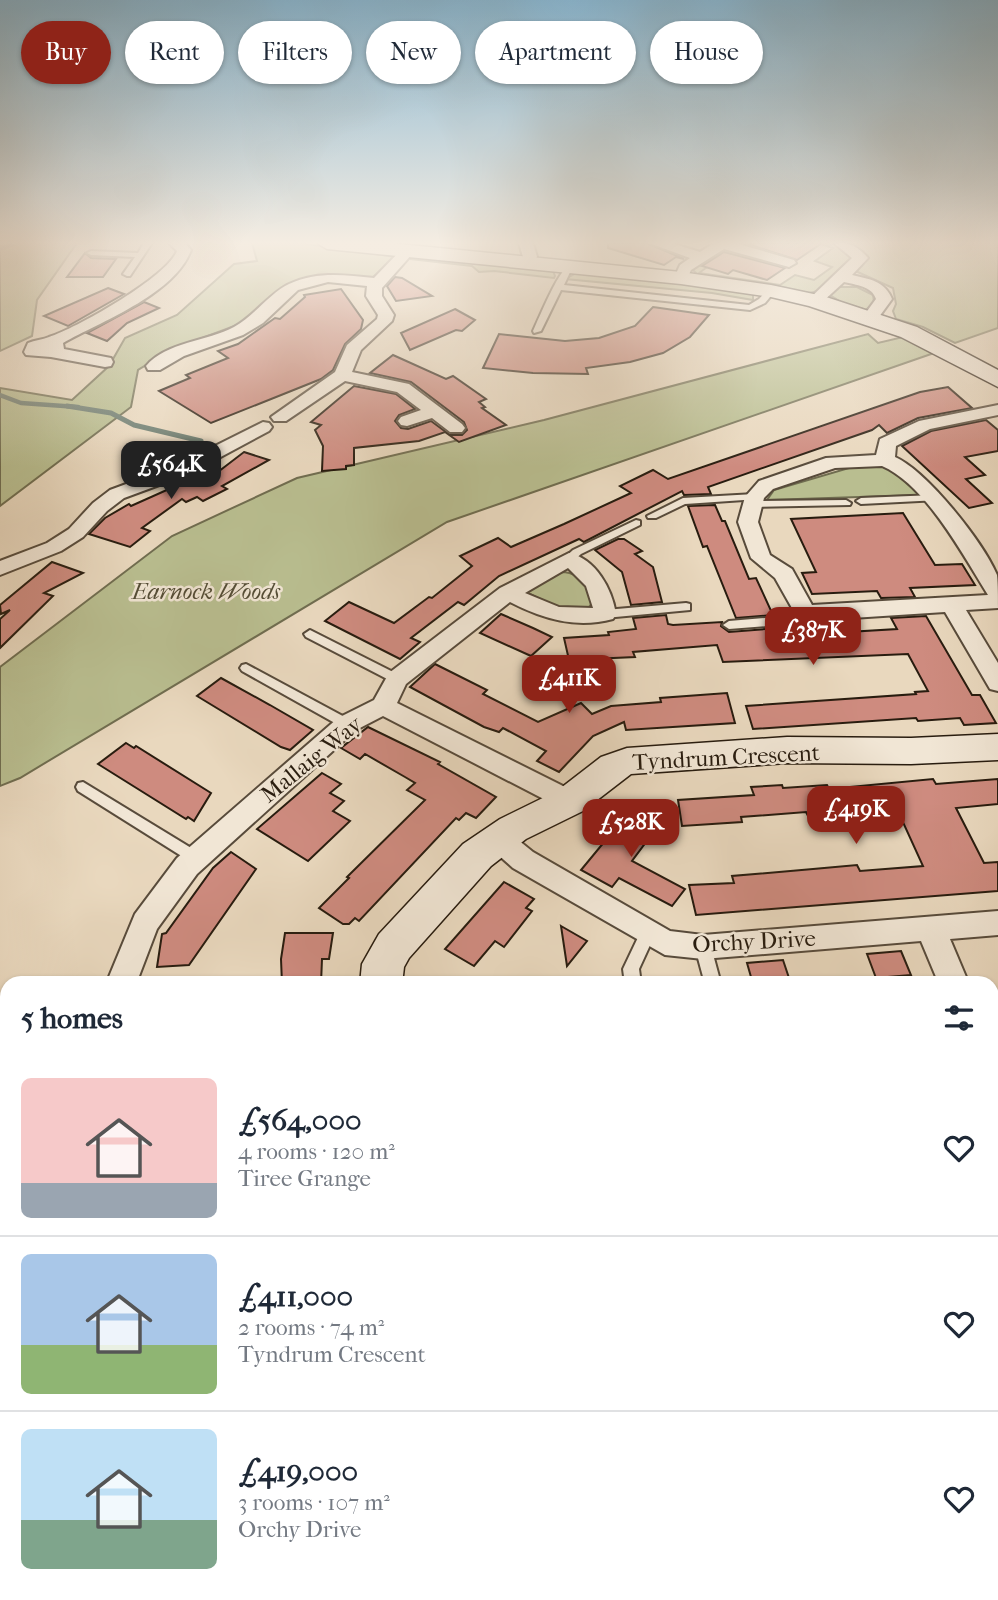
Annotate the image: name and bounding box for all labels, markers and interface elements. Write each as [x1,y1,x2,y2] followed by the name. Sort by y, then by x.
[21,21,111,84] chip: Buy
[125,21,224,84] chip: Rent
[238,21,352,84] chip: Filters
[366,21,461,84] chip: New
[475,21,636,84] chip: Apartment
[650,21,763,84] chip: House
[122,442,220,501] pin: £564K
[137,450,205,477] text: £564K
[130,578,281,605] park label: Earnock Woods
[764,608,862,667] pin: £387K
[781,616,845,643] text: £387K
[520,656,618,715] pin: £411K
[538,664,600,691] text: £411K
[255,710,368,808] street label: Mallaig Way
[632,739,820,776] street label: Tyndrum Crescent
[807,786,905,846] pin: £419K
[823,795,889,822] text: £419K
[582,800,680,859] pin: £528K
[598,808,664,835] text: £528K
[692,925,816,958] street label: Orchy Drive
[940,999,978,1037] icon: filters
[21,1001,123,1036] text: 5 homes
[238,1103,362,1138] text: £564,000
[77,1106,161,1190] icon: home
[940,1129,978,1167] icon: heart
[238,1138,395,1165] text: 4 rooms · 120 m²
[238,1165,371,1192] text: Tiree Grange
[238,1279,353,1314] text: £411,000
[77,1282,161,1366] icon: home
[940,1305,978,1343] icon: heart
[238,1314,384,1341] text: 2 rooms · 74 m²
[238,1341,426,1368] text: Tyndrum Crescent
[238,1454,358,1489] text: £419,000
[77,1457,161,1541] icon: home
[940,1480,978,1518] icon: heart
[238,1489,390,1516] text: 3 rooms · 107 m²
[238,1516,361,1543] text: Orchy Drive

